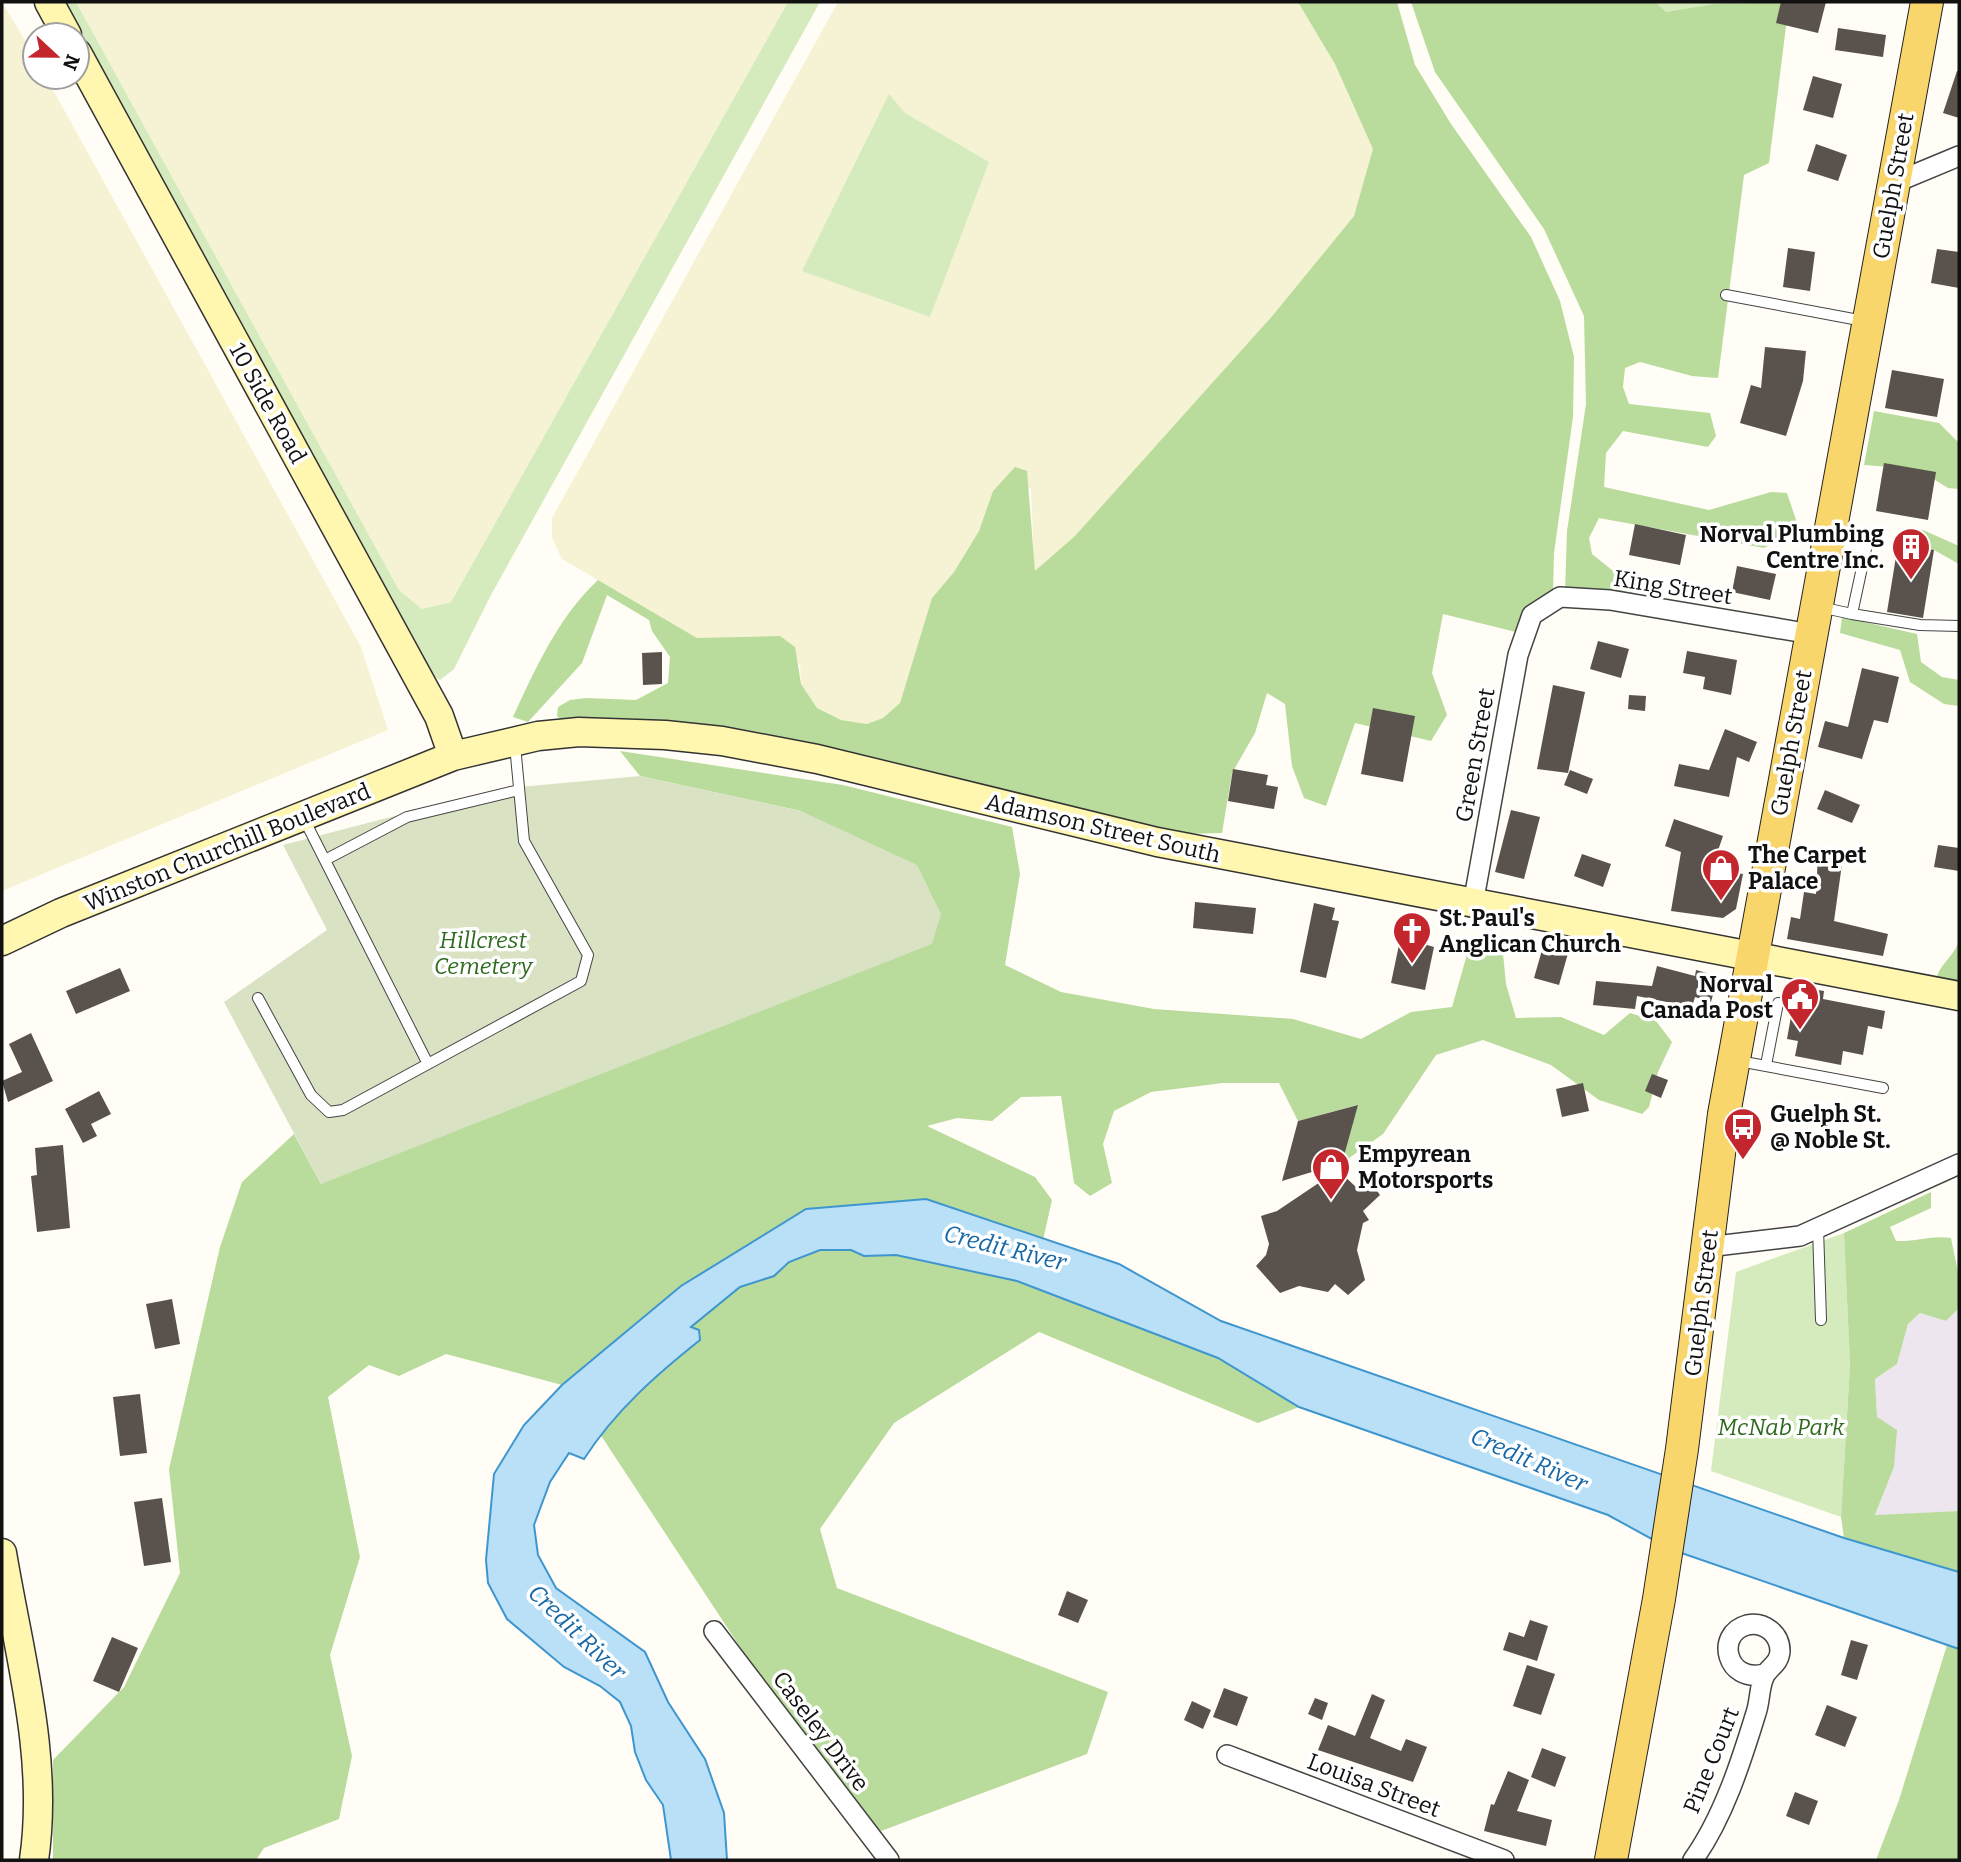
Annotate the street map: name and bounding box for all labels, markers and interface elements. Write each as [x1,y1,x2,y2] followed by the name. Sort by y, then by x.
[21,21,91,91] north arrow
[58,51,85,74] text: N
[1866,111,1920,261] street label: Guelph Street
[223,338,313,468] street label: 10 Side Road
[1699,520,1884,574] place label: Norval Plumbing Centre Inc.
[1890,526,1932,581] building icon: Norval Plumbing Centre Inc.
[1612,564,1734,610] street label: King Street
[1764,668,1818,818] street label: Guelph Street
[1449,686,1501,824] street label: Green Street
[80,776,375,917] street label: Winston Churchill Boulevard
[983,787,1223,869] street label: Adamson Street South
[1748,841,1867,895] place label: The Carpet Palace
[1700,847,1742,902] shop icon: The Carpet Palace
[1439,904,1621,958] place label: St. Paul's Anglican Church
[1391,910,1433,965] church icon: St. Paul's Anglican Church
[434,926,533,980] park label: Hillcrest Cemetery
[1640,970,1773,1024] place label: Norval Canada Post
[1779,976,1821,1031] public building icon: Norval Canada Post
[1770,1100,1891,1154] place label: Guelph St. @ Noble St.
[1722,1106,1764,1161] bus stop icon: Guelph St. @ Noble St.
[1358,1140,1493,1194] place label: Empyrean Motorsports
[1310,1146,1352,1201] shop icon: Empyrean Motorsports
[941,1219,1070,1277] water label: Credit River
[1678,1228,1724,1378] street label: Guelph Street
[1718,1413,1845,1441] park label: McNab Park
[1466,1422,1593,1499] water label: Credit River
[522,1579,632,1686] water label: Credit River
[767,1666,875,1796] street label: Caseley Drive
[1677,1703,1745,1817] street label: Pine Court
[1304,1747,1444,1823] street label: Louisa Street

